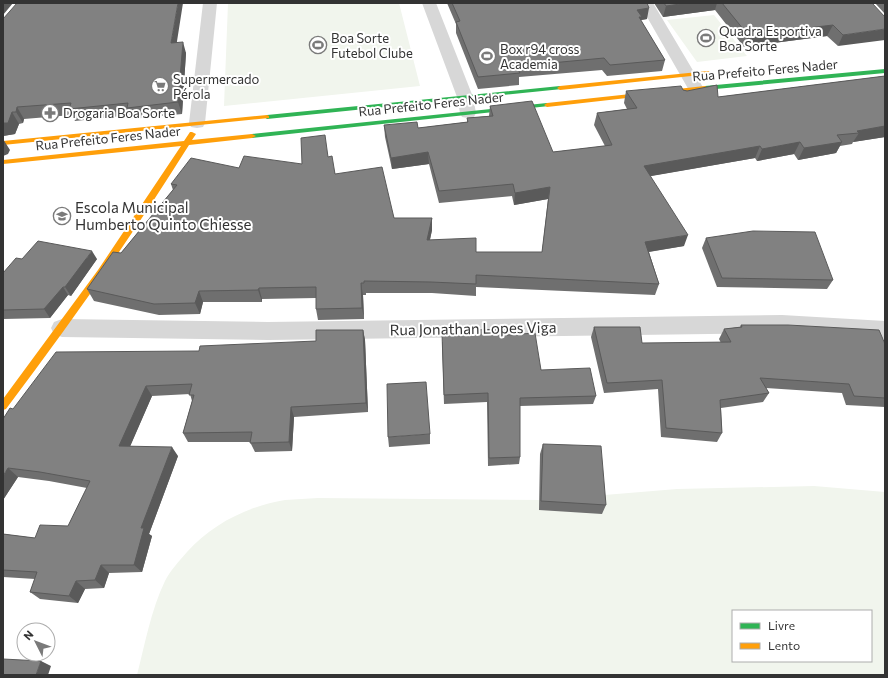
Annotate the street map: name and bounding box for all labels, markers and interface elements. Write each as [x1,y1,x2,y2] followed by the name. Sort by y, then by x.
[719,23,822,54] place label: Quadra Esportiva Boa Sorte
[696,28,716,48] sports icon: Quadra Esportiva Boa Sorte
[331,30,413,61] place label: Boa Sorte Futebol Clube
[308,35,328,55] sports icon: Boa Sorte Futebol Clube
[500,41,580,72] place label: Box r94 cross Academia
[477,46,497,66] sports icon: Box r94 cross Academia
[692,56,838,84] street label: Rua Prefeito Feres Nader
[173,71,260,102] place label: Supermercado Pérola
[150,76,170,96] supermarket icon: Supermercado Pérola
[358,88,504,120] street label: Rua Prefeito Feres Nader
[40,103,60,123] pharmacy icon: Drogaria Boa Sorte
[63,105,175,121] place label: Drogaria Boa Sorte
[35,122,181,154] street label: Rua Prefeito Feres Nader
[75,198,252,233] place label: Escola Municipal Humberto Quinto Chiesse
[52,206,72,226] school or university icon: Escola Municipal Humberto Quinto Chiesse
[389,318,557,338] street label: Rua Jonathan Lopes Viga
[732,610,872,662] legend
[768,618,795,632] text: Livre
[16,622,56,662] north arrow
[21,628,36,642] text: N
[768,638,800,652] text: Lento

